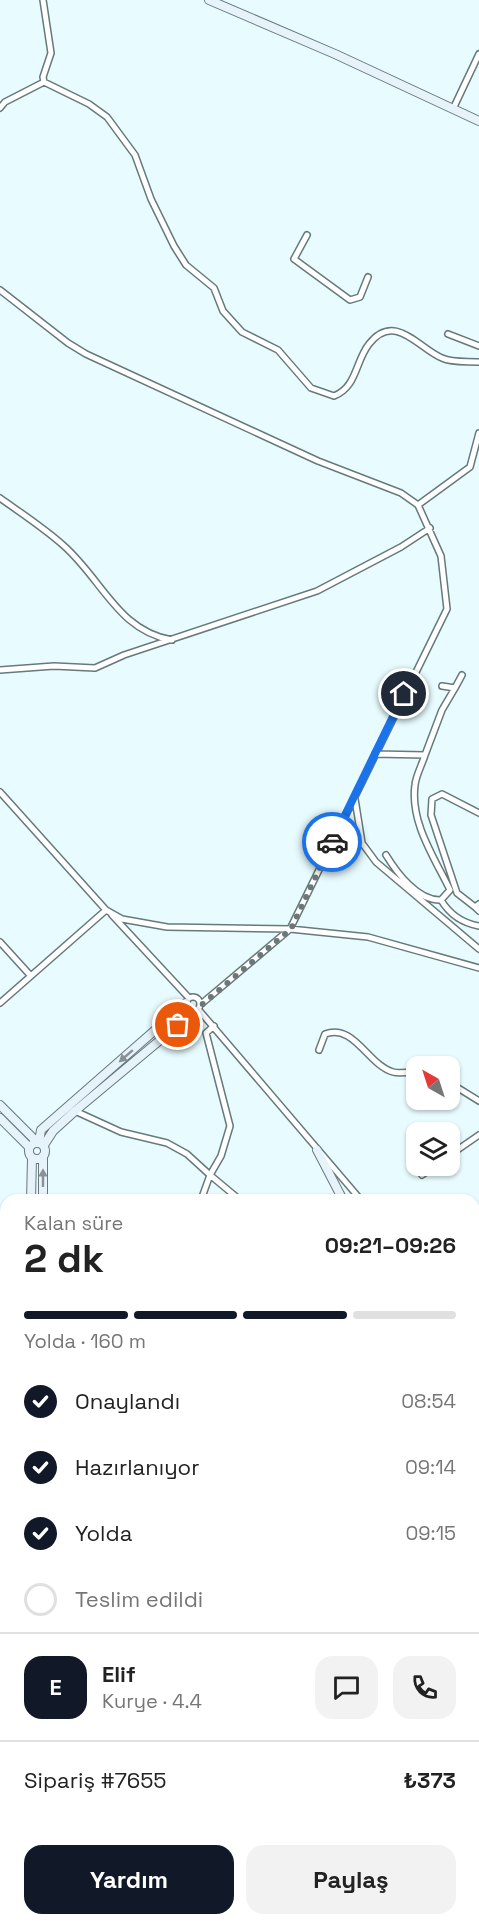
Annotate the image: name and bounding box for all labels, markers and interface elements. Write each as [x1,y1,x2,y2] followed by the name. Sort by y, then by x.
[378,668,429,719] pin
[387,677,420,710] icon: home
[302,812,362,872] courier
[316,826,349,859] icon: car
[152,999,203,1050] pin
[161,1008,194,1041] icon: bag
[119,1049,134,1062] one-way arrow
[406,1056,460,1110] north arrow
[406,1056,460,1176] map controls
[406,1122,460,1176] button: layers
[38,1169,48,1188] one-way arrow
[24,1210,123,1236] text: Kalan süre
[325,1231,456,1259] text: 09:21–09:26
[24,1234,104,1283] text: 2 dk
[24,1328,146,1354] text: Yolda · 160 m
[24,1385,57,1418] icon: check
[75,1387,180,1415] text: Onaylandı
[401,1388,456,1414] text: 08:54
[24,1451,57,1484] icon: check
[75,1453,200,1481] text: Hazırlanıyor
[405,1454,456,1480] text: 09:14
[24,1517,57,1550] icon: check
[75,1519,132,1547] text: Yolda
[406,1520,456,1546] text: 09:15
[75,1585,203,1613] text: Teslim edildi
[315,1656,378,1719] button: chat
[393,1656,456,1719] button: phone
[102,1660,135,1688] text: Elif
[49,1673,62,1701] text: E
[102,1688,202,1714] text: Kurye · 4.4
[24,1766,167,1794] text: Sipariş #7655
[403,1766,456,1794] text: ₺373
[24,1845,234,1914] button: Yardım
[246,1845,456,1914] button: Paylaş

